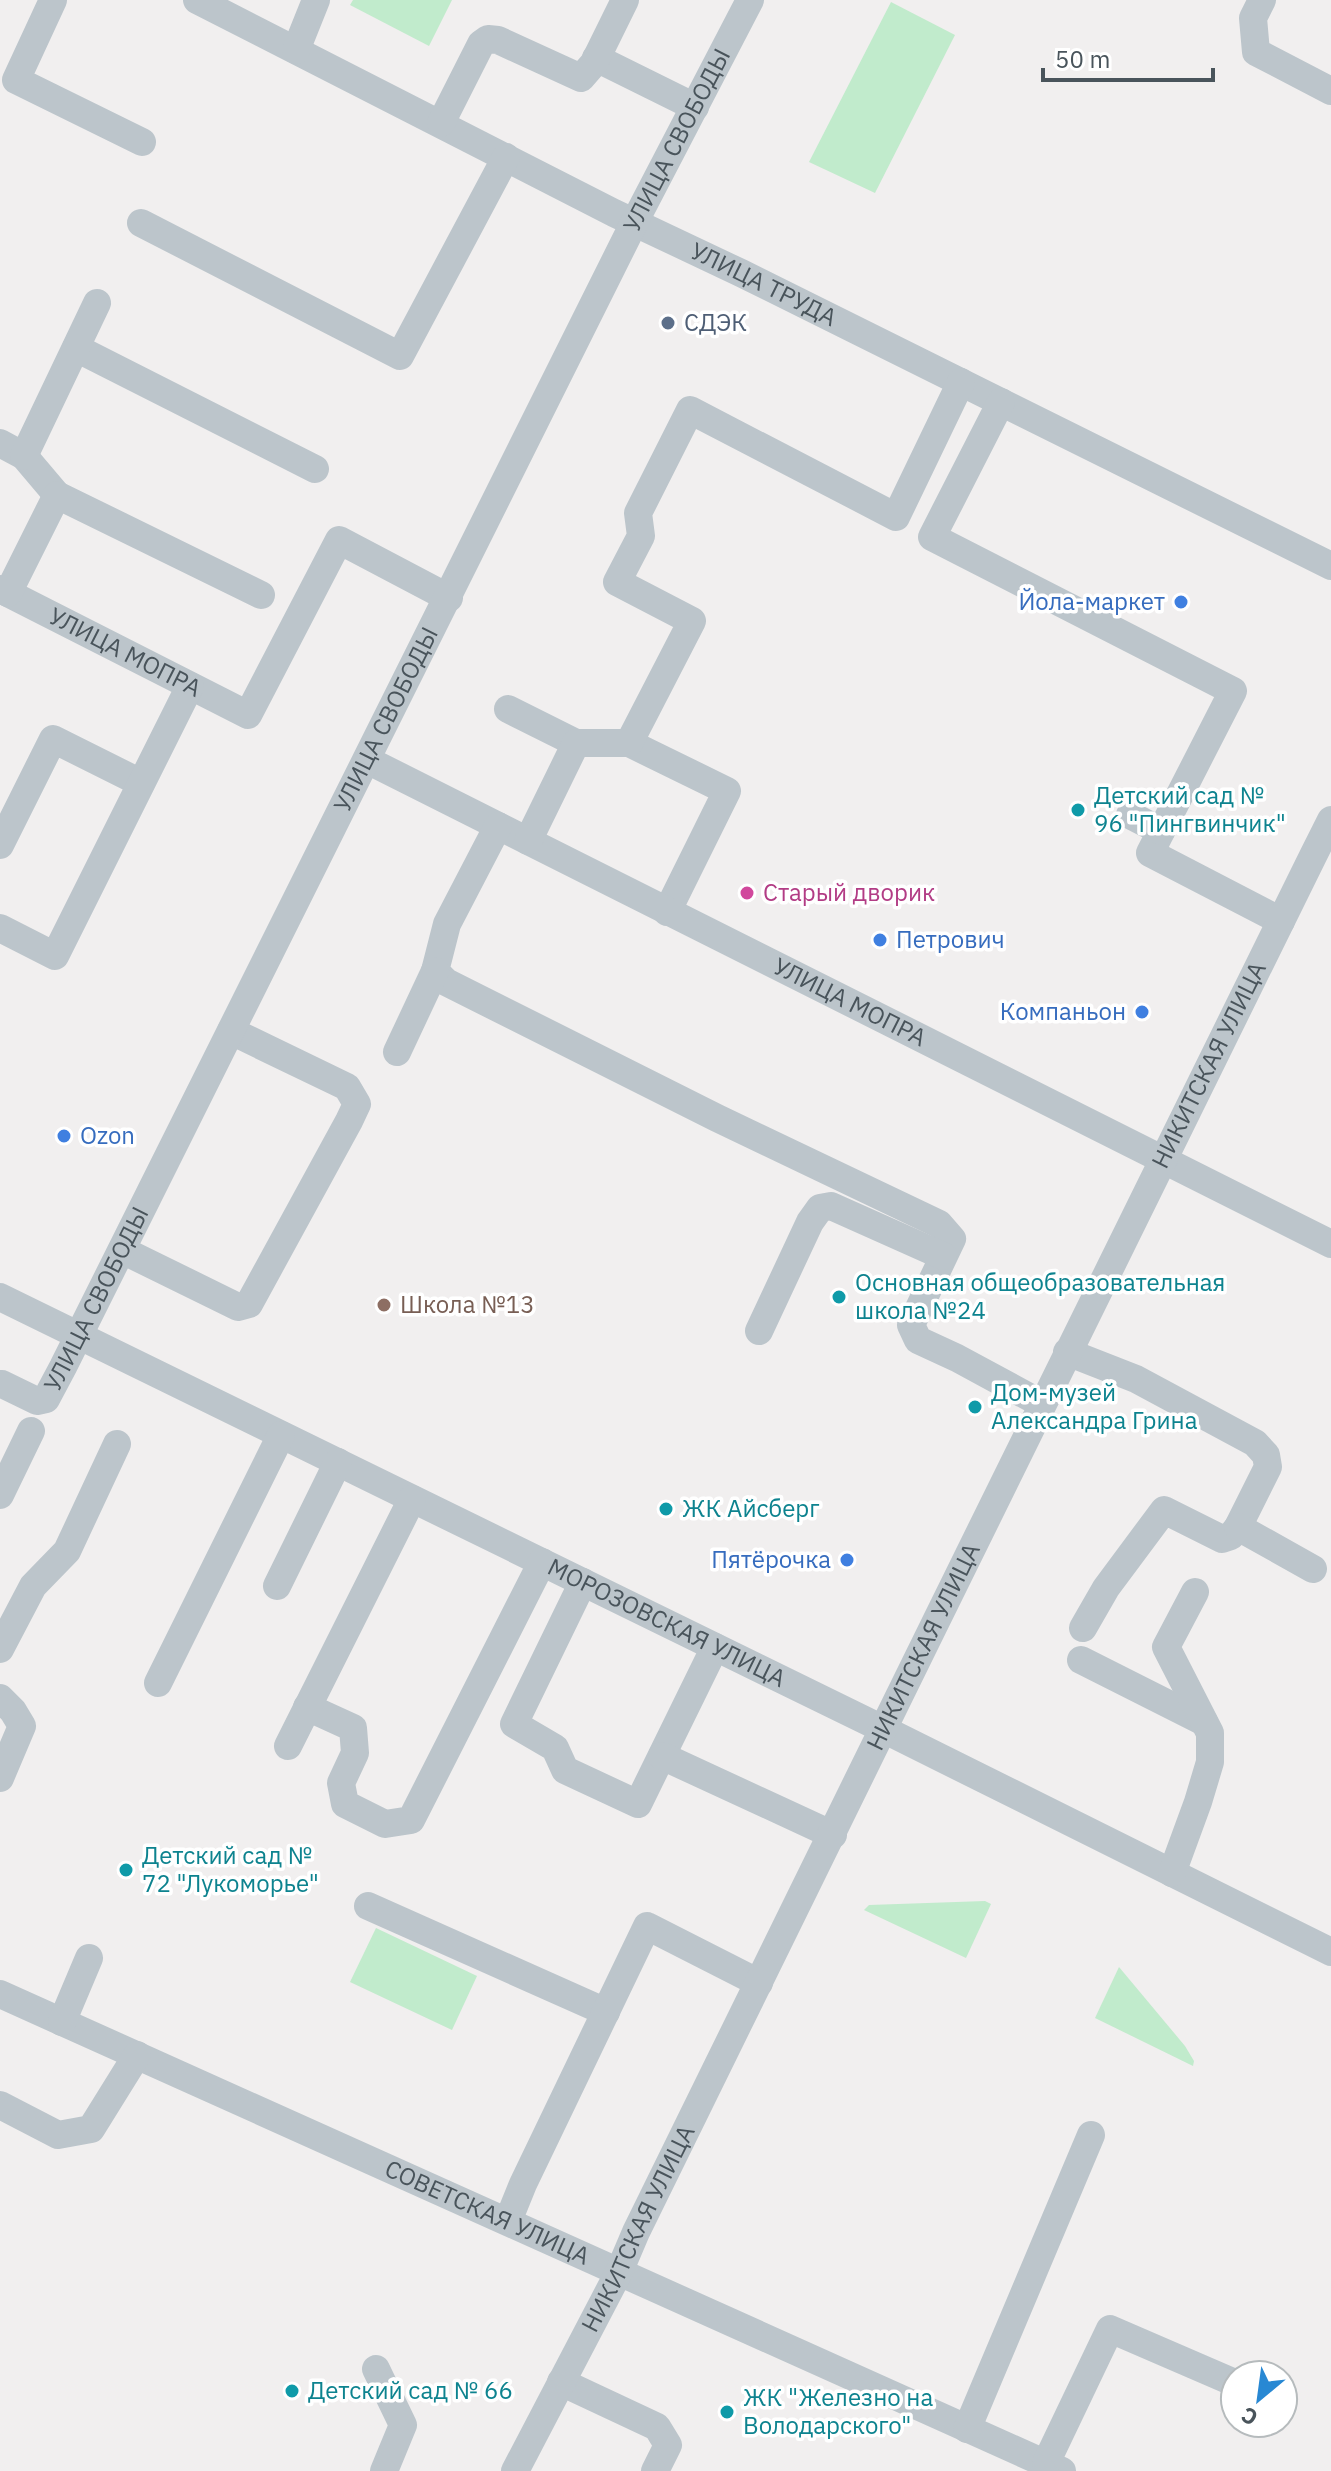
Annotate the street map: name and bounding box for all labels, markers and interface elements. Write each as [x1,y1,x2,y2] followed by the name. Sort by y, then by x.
[1043,32,1213,82] scale bar
[615,43,737,237] street label: УЛИЦА СВОБОДЫ
[1055,43,1110,75] text: 50 m
[685,234,843,333] street label: УЛИЦА ТРУДА
[684,306,747,338] place label: СДЭК
[659,314,677,332] marker: СДЭК
[1018,585,1165,617] place label: Йола-маркет
[1172,593,1190,611] marker: Йола-маркет
[44,599,207,704] street label: УЛИЦА МОПРА
[326,621,445,817] street label: УЛИЦА СВОБОДЫ
[1094,779,1286,839] place label: Детский сад № 96 "Пингвинчик"
[1069,801,1087,819] marker: Детский сад № 96 "Пингвинчик"
[763,876,935,908] place label: Старый дворик
[738,884,756,902] marker: Старый дворик
[896,923,1005,955] place label: Петрович
[871,931,889,949] marker: Петрович
[768,950,932,1053] street label: УЛИЦА МОПРА
[1144,956,1273,1173] street label: НИКИТСКАЯ УЛИЦА
[1000,995,1126,1027] place label: Компаньон
[1133,1003,1151,1021] marker: Компаньон
[80,1119,135,1151] place label: Ozon
[55,1127,73,1145] marker: Ozon
[36,1201,156,1397] street label: УЛИЦА СВОБОДЫ
[855,1266,1225,1326] place label: Основная общеобразовательная школа №24
[400,1288,535,1320] place label: Школа №13
[830,1288,848,1306] marker: Основная общеобразовательная школа №24
[375,1296,393,1314] marker: Школа №13
[991,1376,1198,1436] place label: Дом-музей Александра Грина
[966,1398,984,1416] marker: Дом-музей Александра Грина
[682,1492,820,1524] place label: ЖК Айсберг
[657,1500,675,1518] marker: ЖК Айсберг
[858,1538,987,1755] street label: НИКИТСКАЯ УЛИЦА
[711,1543,831,1575] place label: Пятёрочка
[543,1550,791,1694] street label: МОРОЗОВСКАЯ УЛИЦА
[838,1551,856,1569] marker: Пятёрочка
[142,1839,319,1899] place label: Детский сад № 72 "Лукоморье"
[117,1861,135,1879] marker: Детский сад № 72 "Лукоморье"
[573,2119,701,2337] street label: НИКИТСКАЯ УЛИЦА
[380,2152,595,2272] street label: СОВЕТСКАЯ УЛИЦА
[1219,2359,1299,2439] north arrow
[308,2374,513,2406] place label: Детский сад № 66
[743,2381,933,2441] place label: ЖК "Железно на Володарского"
[283,2382,301,2400] marker: Детский сад № 66
[1236,2401,1262,2433] text: С
[718,2403,736,2421] marker: ЖК "Железно на Володарского"

